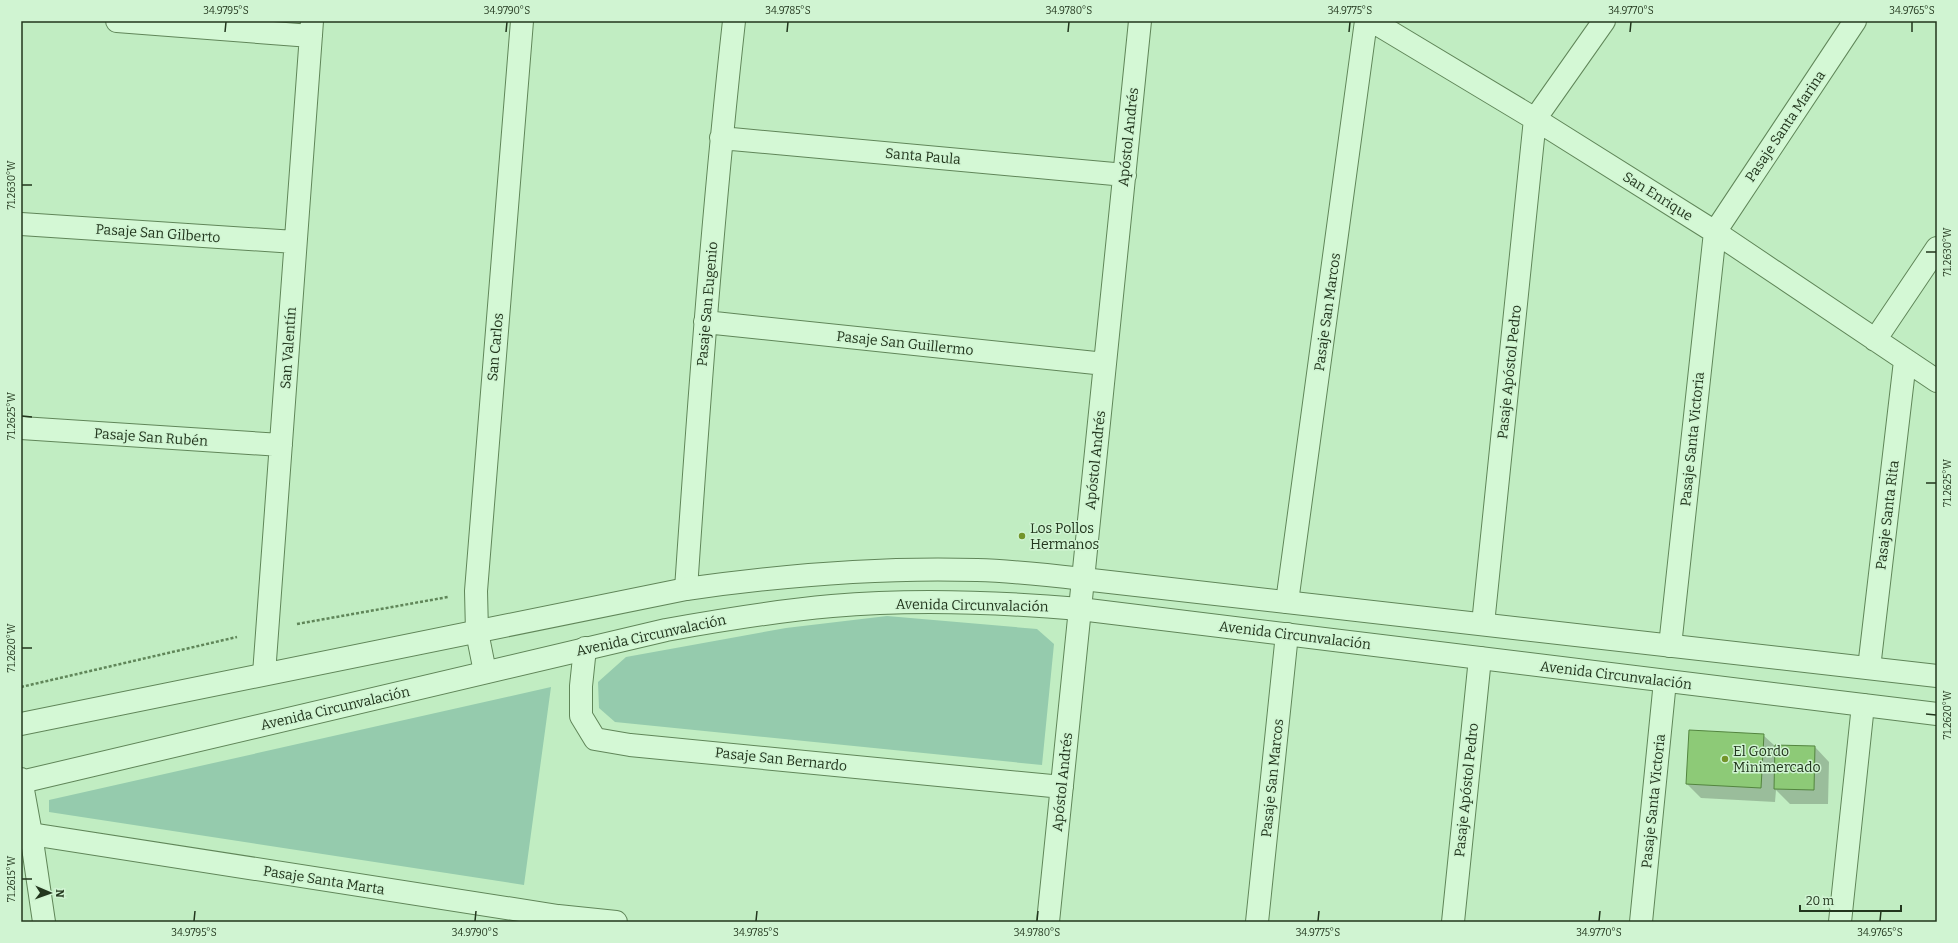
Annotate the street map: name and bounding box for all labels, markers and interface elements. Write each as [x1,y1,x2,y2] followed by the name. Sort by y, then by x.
[203,5,249,17] text: 34.9795°S
[484,5,530,17] text: 34.9790°S
[765,5,811,17] text: 34.9785°S
[1046,5,1092,17] text: 34.9780°S
[1328,5,1372,17] text: 34.9775°S
[1608,5,1654,17] text: 34.9770°S
[1889,5,1935,17] text: 34.9765°S
[1742,67,1829,185] street label: Pasaje Santa Marina
[1115,87,1142,187] street label: Apóstol Andrés
[884,145,962,168] street label: Santa Paula
[6,160,18,210] text: 71.2630°W
[1620,168,1696,225] street label: San Enrique
[95,221,221,246] street label: Pasaje San Gilberto
[1942,227,1954,277] text: 71.2630°W
[694,241,721,367] street label: Pasaje San Eugenio
[1311,252,1344,372] street label: Pasaje San Marcos
[1494,304,1525,440] street label: Pasaje Apóstol Pedro
[277,306,300,390] street label: San Valentín
[484,312,507,382] street label: San Carlos
[836,328,974,359] street label: Pasaje San Guillermo
[1677,371,1708,507] street label: Pasaje Santa Victoria
[6,391,18,440] text: 71.2625°W
[1082,410,1109,510] street label: Apóstol Andrés
[94,425,209,450] street label: Pasaje San Rubén
[1942,458,1954,507] text: 71.2625°W
[1872,459,1903,571] street label: Pasaje Santa Rita
[1030,520,1099,553] place label: Los Pollos Hermanos
[1017,531,1027,541] marker: Los Pollos Hermanos
[895,596,1049,615] street label: Avenida Circunvalación
[575,611,728,660] street label: Avenida Circunvalación
[1218,618,1372,653] street label: Avenida Circunvalación
[6,623,18,672] text: 71.2620°W
[1539,658,1693,693] street label: Avenida Circunvalación
[259,683,412,734] street label: Avenida Circunvalación
[1942,690,1954,739] text: 71.2620°W
[1258,718,1287,838] street label: Pasaje San Marcos
[1451,722,1482,858] street label: Pasaje Apóstol Pedro
[1049,732,1076,832] street label: Apóstol Andrés
[1638,733,1669,869] street label: Pasaje Santa Victoria
[1733,743,1821,776] place label: El Gordo Minimercado
[714,744,848,775] street label: Pasaje San Bernardo
[1720,754,1730,764] marker: El Gordo Minimercado
[6,855,18,902] text: 71.2615°W
[262,862,386,899] street label: Pasaje Santa Marta
[30,873,70,913] north arrow
[1800,887,1901,913] scale bar
[53,889,66,898] text: N
[1806,894,1835,908] text: 20 m
[171,927,217,939] text: 34.9795°S
[452,927,498,939] text: 34.9790°S
[733,927,779,939] text: 34.9785°S
[1014,927,1060,939] text: 34.9780°S
[1296,927,1340,939] text: 34.9775°S
[1576,927,1622,939] text: 34.9770°S
[1857,927,1903,939] text: 34.9765°S

